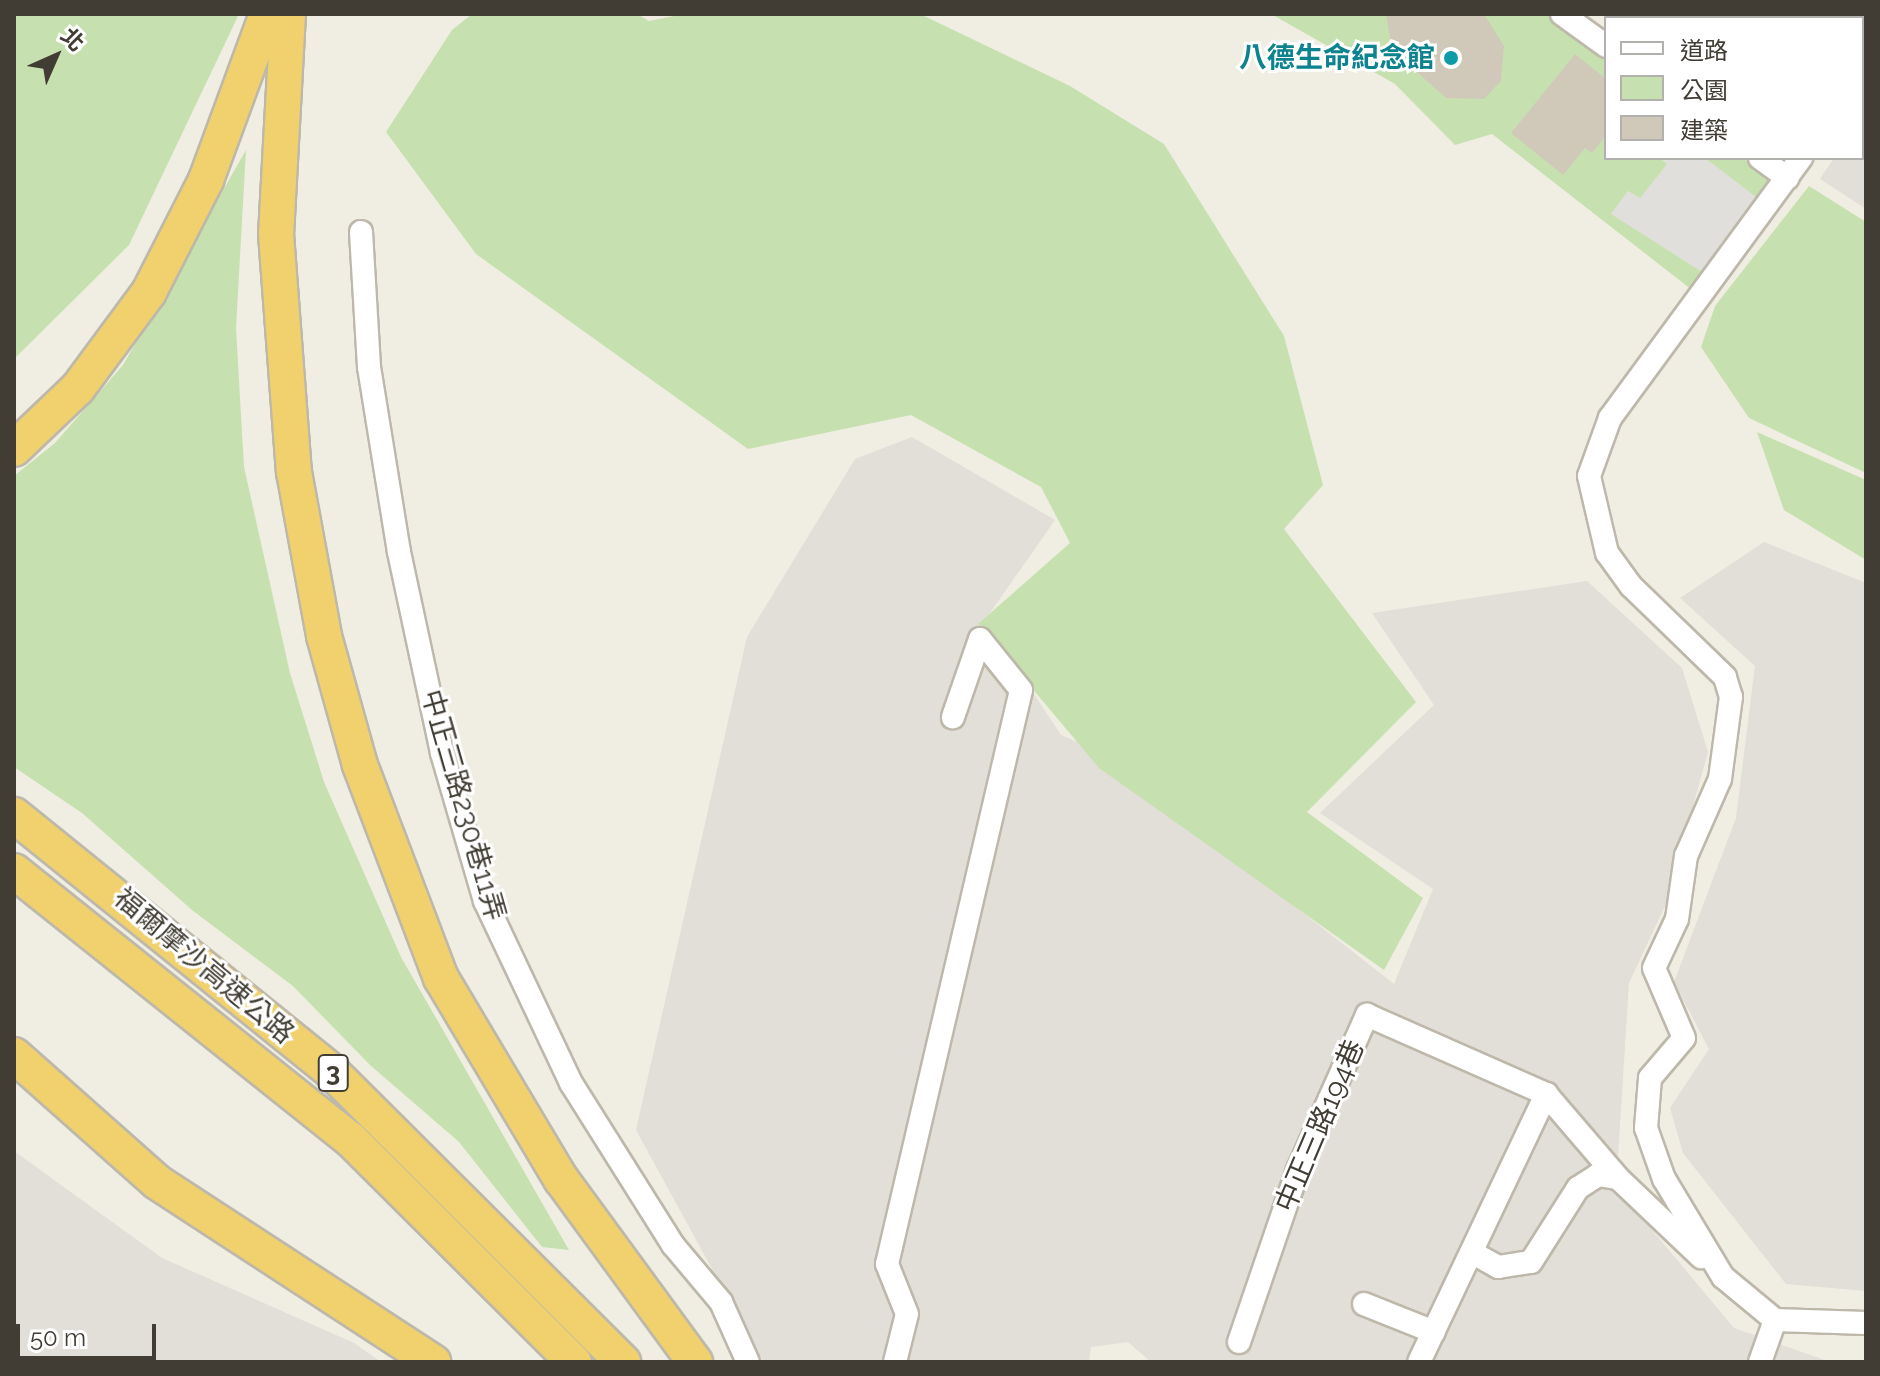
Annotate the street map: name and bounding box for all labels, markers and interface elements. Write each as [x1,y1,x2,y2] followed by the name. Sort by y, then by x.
[16,16,96,96] north arrow
[1604,16,1864,160] legend
[56,22,90,56] text: 北
[1680,36,1728,65] text: 道路
[1239,41,1435,75] place label: 八德生命紀念館
[1442,49,1460,67] marker: 八德生命紀念館
[1680,76,1728,105] text: 公園
[1680,116,1728,145] text: 建築
[414,686,512,924] street label: 中正三路230巷11弄
[107,881,301,1051] street label: 福爾摩沙高速公路
[1269,1035,1371,1217] street label: 中正三路194巷
[317,1051,349,1095] road number: 3
[20,1308,160,1358] scale bar
[30,1323,86,1352] text: 50 m

